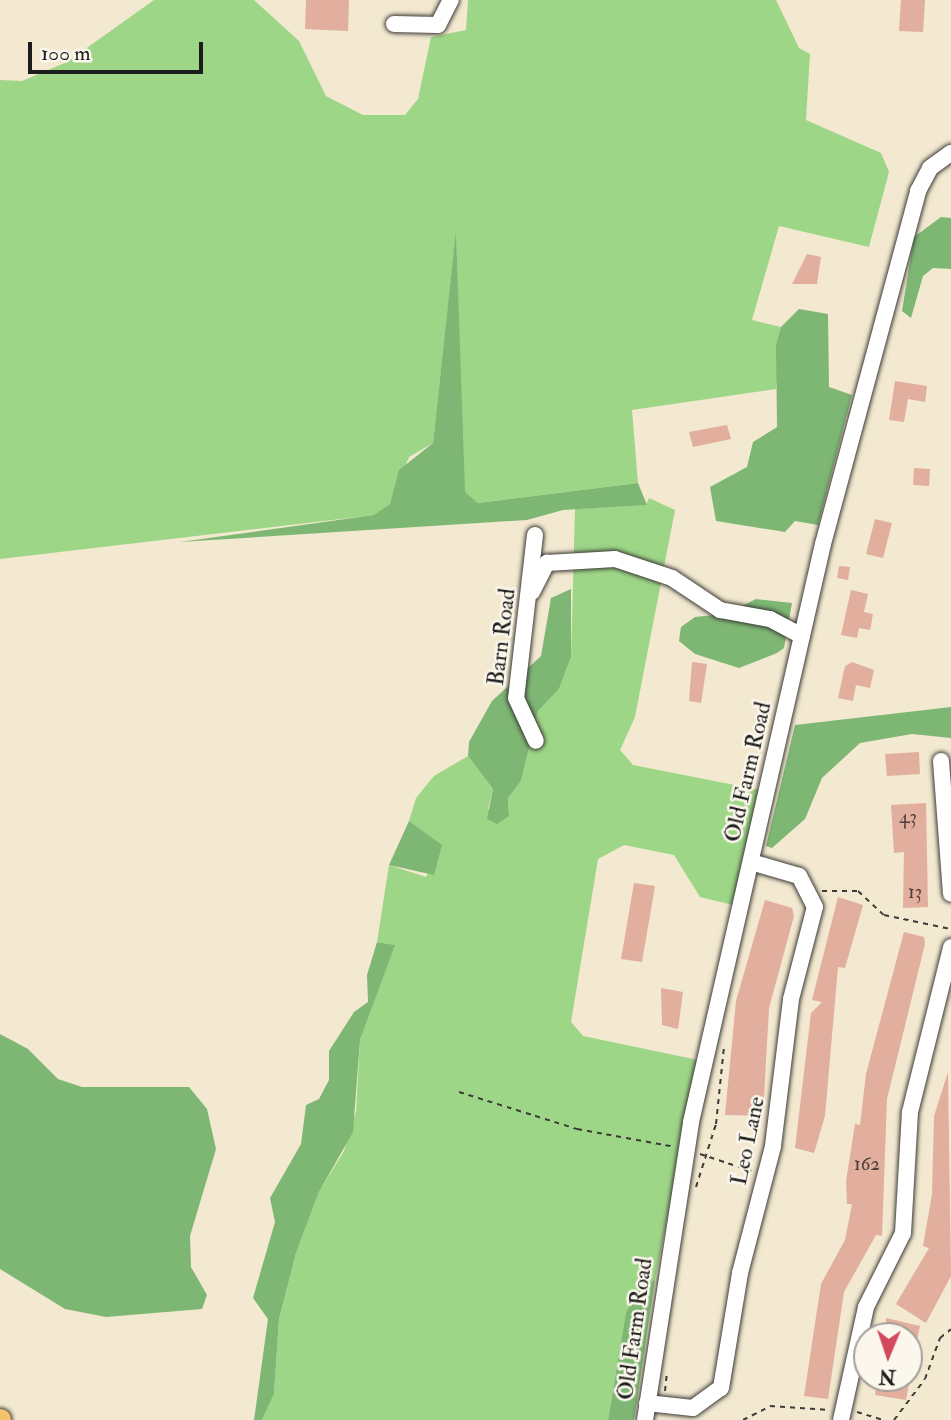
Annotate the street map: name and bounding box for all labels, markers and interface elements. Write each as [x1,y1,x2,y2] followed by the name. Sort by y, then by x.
[32,28,206,72] scale bar
[41,40,91,67] text: 100 m
[482,587,522,687] street label: Barn Road
[718,699,778,845] street label: Old Farm Road
[899,807,917,829] house number: 43
[908,882,922,904] house number: 13
[725,1094,771,1188] street label: Leo Lane
[854,1154,880,1176] house number: 162
[611,1256,659,1402] street label: Old Farm Road
[853,1322,923,1392] north arrow
[878,1364,896,1388] text: N

